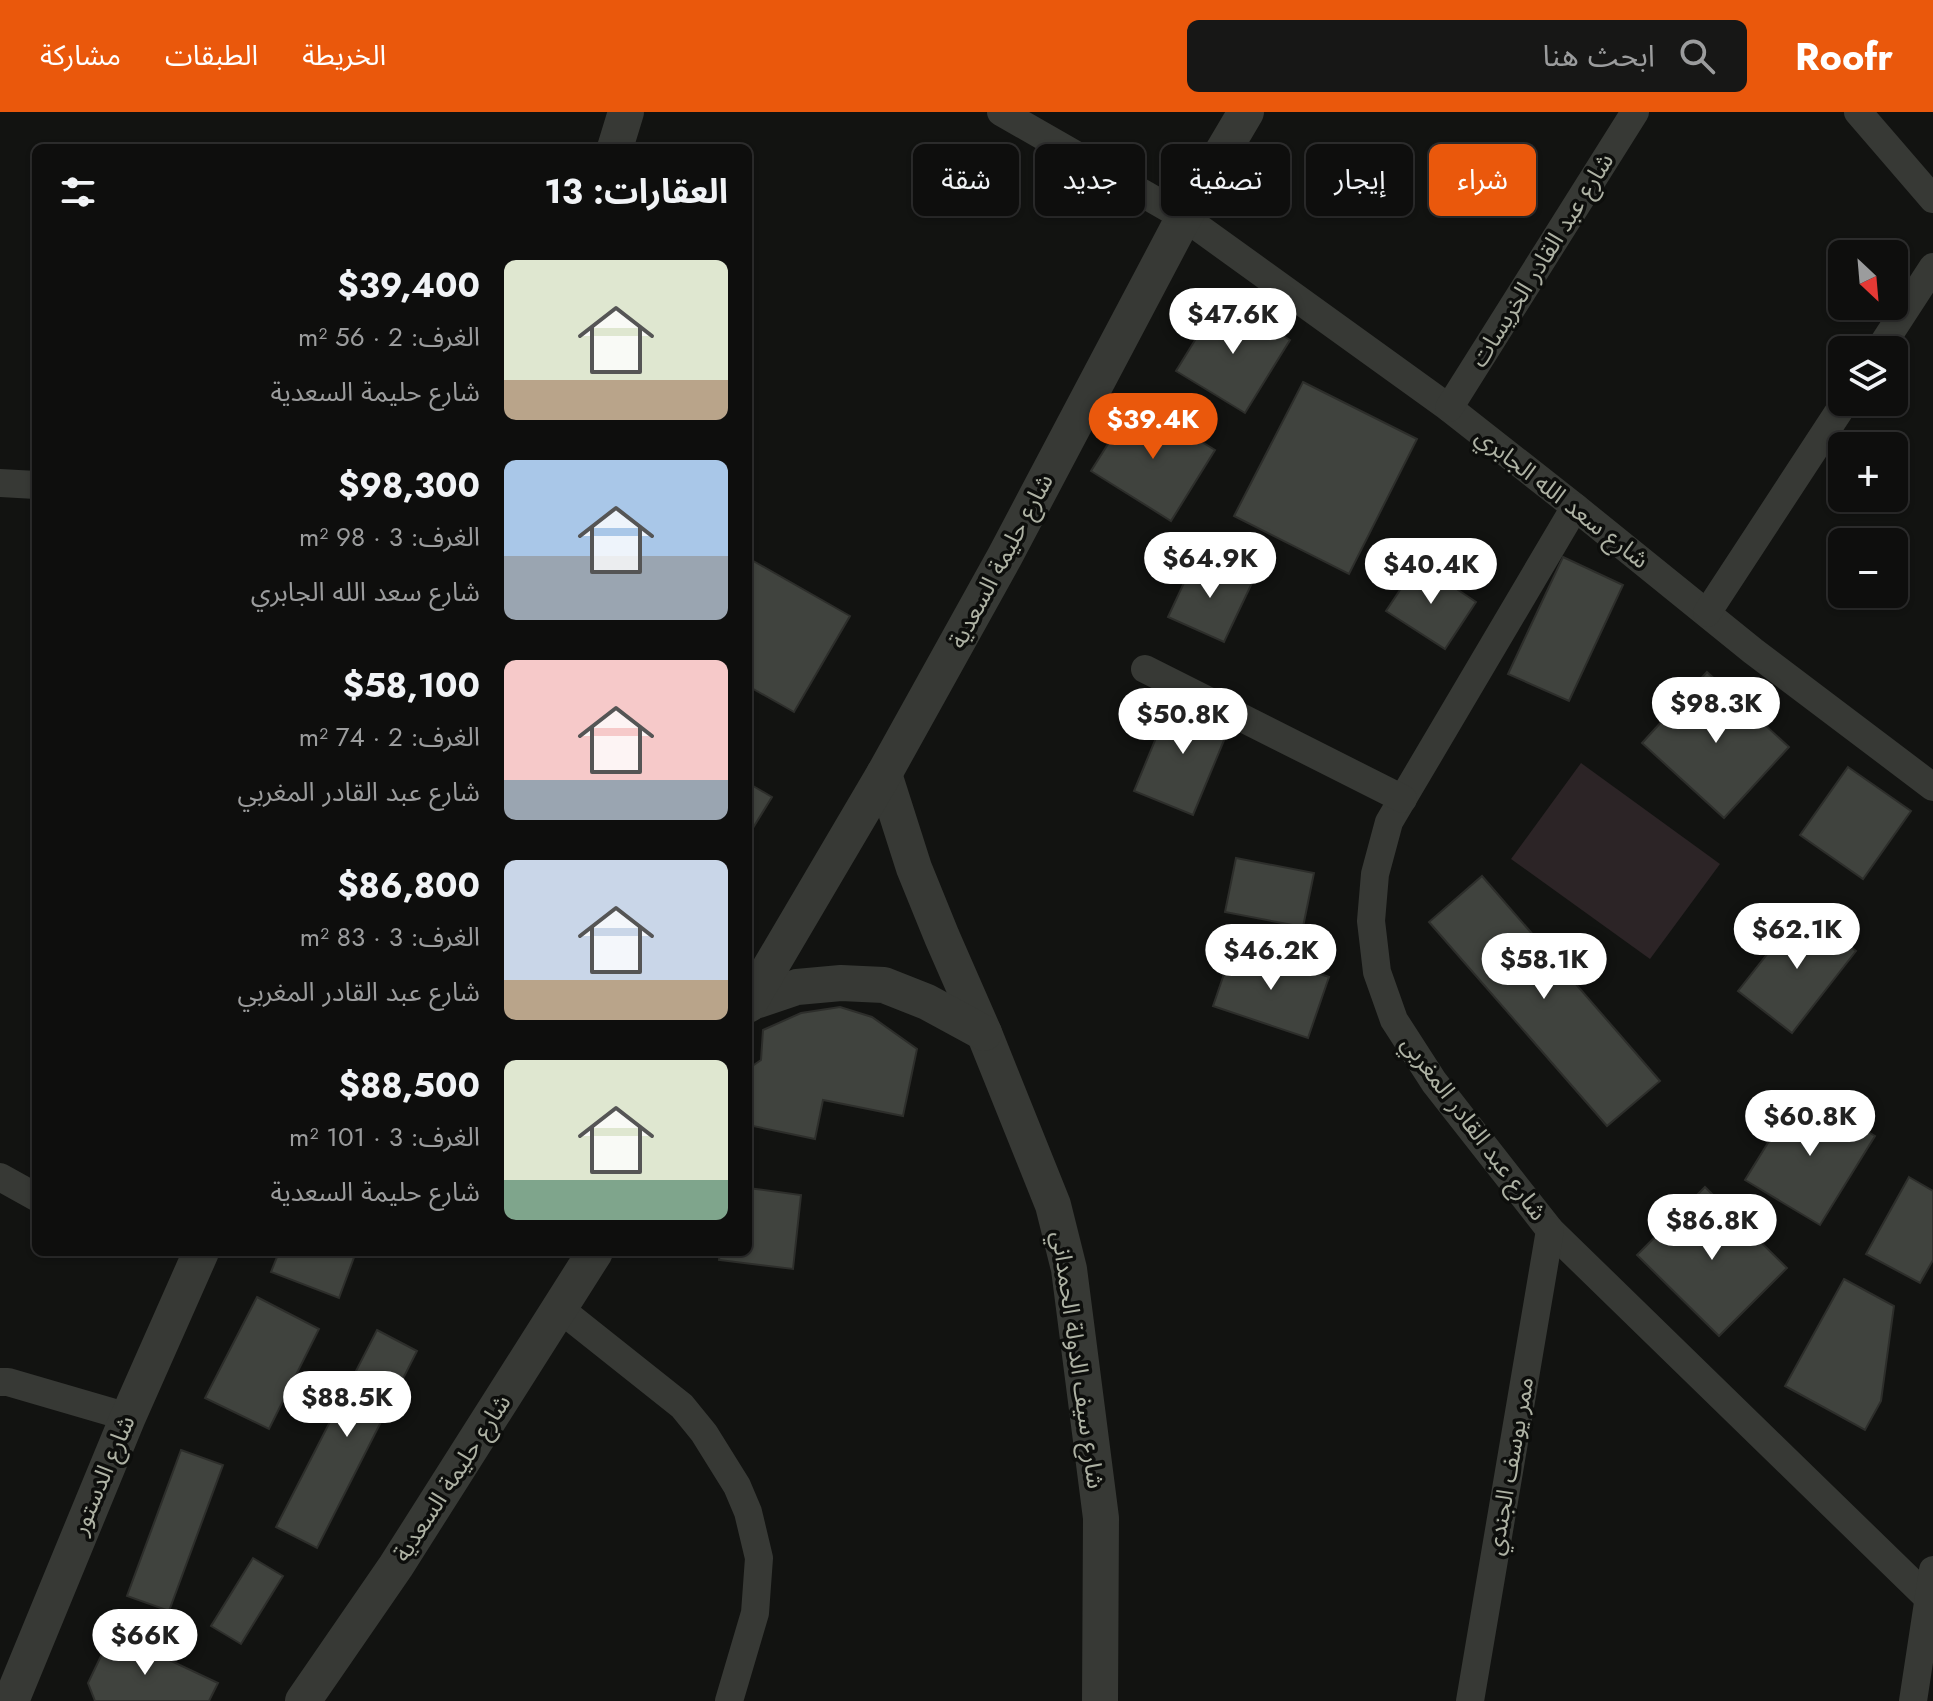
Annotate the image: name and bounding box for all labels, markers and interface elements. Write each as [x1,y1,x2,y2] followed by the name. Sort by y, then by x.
[1187,20,1747,92] search box
[1795,29,1893,84] text: Roofr
[1543,34,1655,77] text: ابحث هنا
[1675,34,1719,78] icon: search
[40,35,121,76] text: مشاركة
[165,35,258,76] text: الطبقات
[302,35,386,76] text: الخريطة
[913,144,1019,216] chip: شقة
[1035,144,1145,216] chip: جديد
[1161,144,1290,216] chip: تصفية
[1306,144,1413,216] chip: إيجار
[1429,144,1536,216] chip: شراء
[1461,146,1622,374] street label: شارع عبد القادر الخريسات
[544,167,728,216] text: العقارات: 13
[56,170,100,214] icon: filters
[1828,240,1908,320] north arrow
[1828,240,1908,608] map controls
[338,261,480,310] text: $39,400
[1168,288,1298,356] pin: $47.6K
[568,292,664,388] icon: home
[1187,295,1279,333] text: $47.6K
[298,318,480,356] text: الغرف: 2 · 56 m²
[1828,336,1908,416] button: layers
[270,373,480,411] text: شارع حليمة السعدية
[1088,393,1218,461] pin: $39.4K
[1107,400,1199,438] text: $39.4K
[1467,419,1657,578] street label: شارع سعد الله الجابري
[1828,432,1908,512] button: +
[338,461,480,510] text: $98,300
[940,467,1061,654] street label: شارع حليمة السعدية
[568,492,664,588] icon: home
[299,518,480,556] text: الغرف: 3 · 98 m²
[1828,528,1908,608] button: −
[1145,532,1275,600] pin: $64.9K
[1366,538,1496,606] pin: $40.4K
[1162,539,1258,577] text: $64.9K
[1383,545,1479,583] text: $40.4K
[251,573,480,611] text: شارع سعد الله الجابري
[343,661,480,710] text: $58,100
[1651,677,1781,745] pin: $98.3K
[1670,684,1762,722] text: $98.3K
[1118,688,1248,756] pin: $50.8K
[568,692,664,788] icon: home
[1136,695,1230,733] text: $50.8K
[299,718,480,756] text: الغرف: 2 · 74 m²
[238,773,480,811] text: شارع عبد القادر المغربي
[337,861,480,910] text: $86,800
[568,892,664,988] icon: home
[1732,903,1862,971] pin: $62.1K
[1752,910,1842,948] text: $62.1K
[300,918,480,956] text: الغرف: 3 · 83 m²
[1206,924,1336,992] pin: $46.2K
[1223,931,1319,969] text: $46.2K
[1479,933,1609,1001] pin: $58.1K
[1500,940,1588,978] text: $58.1K
[238,973,480,1011] text: شارع عبد القادر المغربي
[1392,1028,1556,1229] street label: شارع عبد القادر المغربي
[339,1061,480,1110] text: $88,500
[1745,1090,1875,1158] pin: $60.8K
[568,1092,664,1188] icon: home
[1763,1097,1857,1135] text: $60.8K
[289,1118,480,1156] text: الغرف: 3 · 101 m²
[270,1173,480,1211] text: شارع حليمة السعدية
[1647,1194,1777,1262] pin: $86.8K
[1666,1201,1758,1239] text: $86.8K
[1042,1229,1114,1491] street label: شارع سيف الدولة الحمداني
[282,1371,412,1439] pin: $88.5K
[1477,1374,1544,1558] street label: ممر يوسف الجندي
[301,1378,393,1416] text: $88.5K
[384,1387,519,1568] street label: شارع حليمة السعدية
[61,1410,143,1541] street label: شارع الدستور
[98,1609,192,1677] pin: $66K
[110,1616,180,1654] text: $66K

